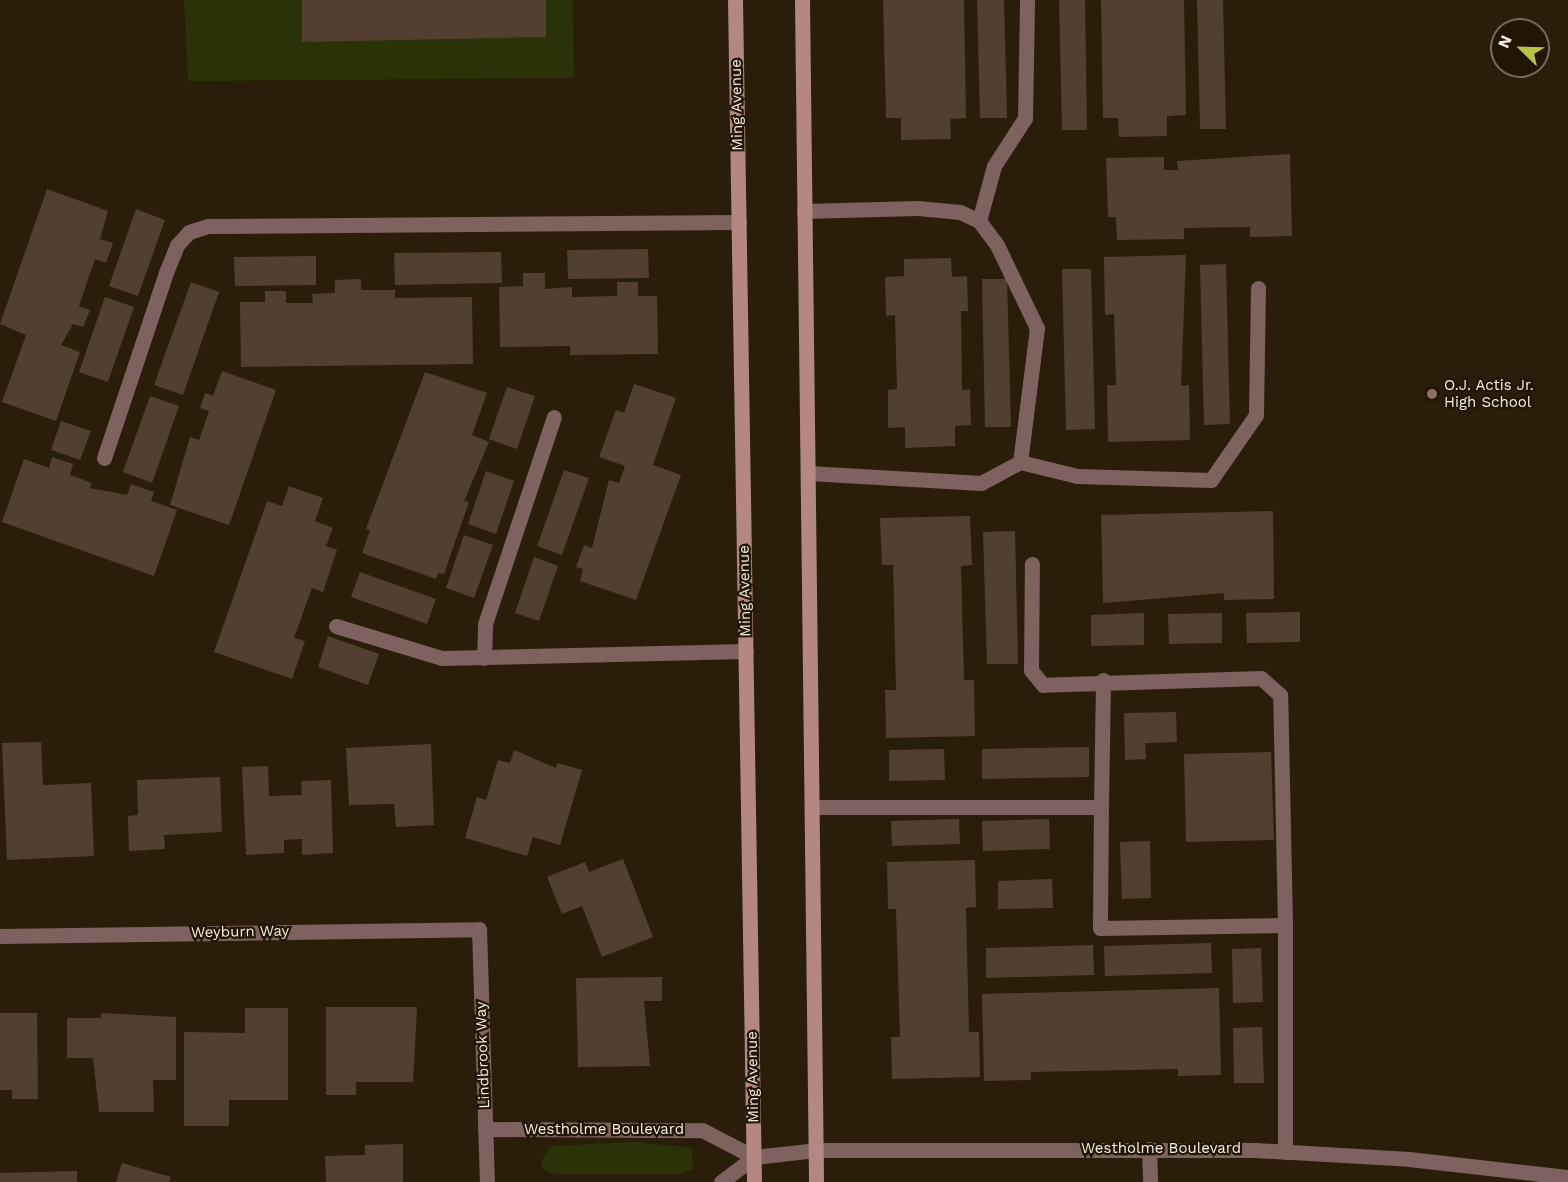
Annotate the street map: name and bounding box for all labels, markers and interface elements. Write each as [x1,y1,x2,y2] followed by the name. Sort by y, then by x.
[1490,18,1550,78] north arrow
[1494,32,1516,51] text: N
[727,59,747,151] street label: Ming Avenue
[1444,376,1535,411] place label: O.J. Actis Jr. High School
[1425,387,1439,401] marker: O.J. Actis Jr. High School
[735,545,755,637] street label: Ming Avenue
[190,922,290,942] street label: Weyburn Way
[472,1001,494,1109] street label: Lindbrook Way
[743,1031,763,1123] street label: Ming Avenue
[524,1121,684,1139] street label: Westholme Boulevard
[1081,1140,1241,1158] street label: Westholme Boulevard

